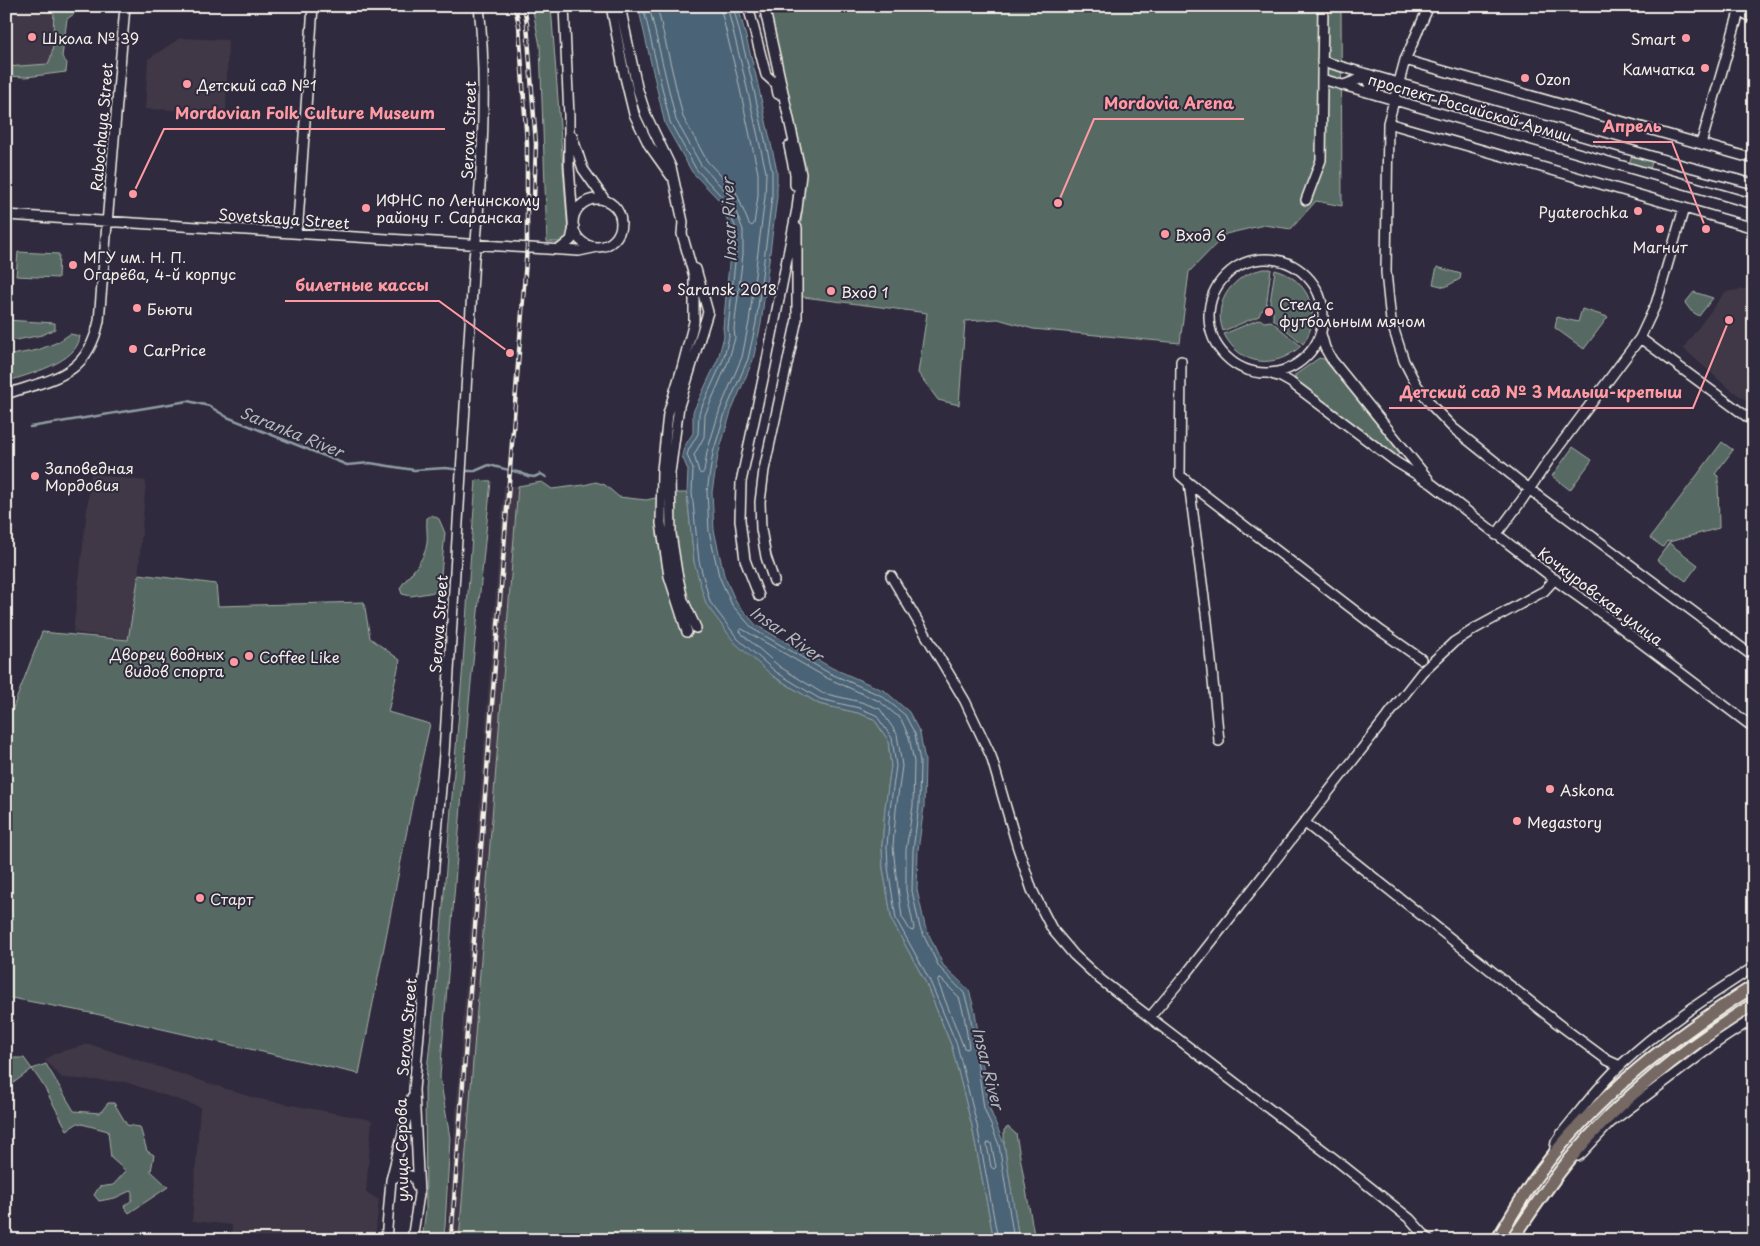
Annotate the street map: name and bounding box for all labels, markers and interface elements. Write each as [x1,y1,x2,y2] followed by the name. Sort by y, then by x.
[42,26,139,49] place label: Школа № 39
[1631,27,1676,50] place label: Smart
[26,31,38,43] marker: Школа № 39
[1680,32,1692,44] marker: Smart
[1622,57,1696,80] place label: Камчатка
[84,62,118,192] street label: Rabochaya Street
[1699,62,1711,74] marker: Камчатка
[1366,67,1574,147] street label: проспект Российской Армии
[1535,67,1571,90] place label: Ozon
[1519,72,1531,84] marker: Ozon
[196,73,317,96] place label: Детский сад №1
[181,78,193,90] marker: Детский сад №1
[455,80,481,180] street label: Serova Street
[1094,88,1244,119] callout: Mordovia Arena
[1104,90,1235,114] text: Mordovia Arena
[164,98,445,129] callout: Mordovian Folk Culture Museum
[175,100,435,124] text: Mordovian Folk Culture Museum
[1593,111,1672,142] callout: Апрель
[1602,113,1662,137] text: Апрель
[714,175,741,262] water label: Insar River
[376,188,540,228] place label: ИФНС по Ленинскому району г. Саранска
[1539,200,1629,223] place label: Pyaterochka
[218,202,350,234] street label: Sovetskaya Street
[360,202,372,214] marker: ИФНС по Ленинскому району г. Саранска
[1632,205,1644,217] marker: Pyaterochka
[1175,223,1226,246] place label: Вход 6
[1654,223,1666,235] marker: Магнит
[1159,228,1171,240] marker: Вход 6
[1633,235,1688,258] place label: Магнит
[83,245,236,285] place label: МГУ им. Н. П. Огарёва, 4-й корпус
[67,259,79,271] marker: МГУ им. Н. П. Огарёва, 4-й корпус
[285,270,439,301] callout: билетные кассы
[295,272,429,296] text: билетные кассы
[677,277,777,300] place label: Saransk 2018
[841,280,889,303] place label: Вход 1
[661,282,673,294] marker: Saransk 2018
[825,285,837,297] marker: Вход 1
[1279,292,1426,332] place label: Стела с футбольным мячом
[147,297,193,320] place label: Бьюти
[131,302,143,314] marker: Бьюти
[1263,306,1275,318] marker: Стела с футбольным мячом
[143,338,206,361] place label: CarPrice
[127,343,139,355] marker: CarPrice
[1389,377,1693,408] callout: Детский сад № 3 Малыш-крепыш
[1399,379,1682,403] text: Детский сад № 3 Малыш-крепыш
[237,399,350,464] water label: Saranka River
[45,456,134,496] place label: Заповедная Мордовия
[29,470,41,482] marker: Заповедная Мордовия
[1534,541,1669,651] street label: Кочкуровская улица
[423,574,453,674] street label: Serova Street
[746,599,830,668] water label: Insar River
[109,642,225,682] place label: Дворец водных видов спорта
[259,645,340,668] place label: Coffee Like
[243,650,255,662] marker: Coffee Like
[228,656,240,668] marker: Дворец водных видов спорта
[1560,778,1615,801] place label: Askona
[1544,783,1556,795] marker: Askona
[1527,810,1602,833] place label: Megastory
[1511,815,1523,827] marker: Megastory
[210,887,254,910] place label: Старт
[194,892,206,904] marker: Старт
[390,977,422,1077] street label: Serova Street
[967,1024,1011,1114] water label: Insar River
[389,1097,413,1202] street label: улица Серова

